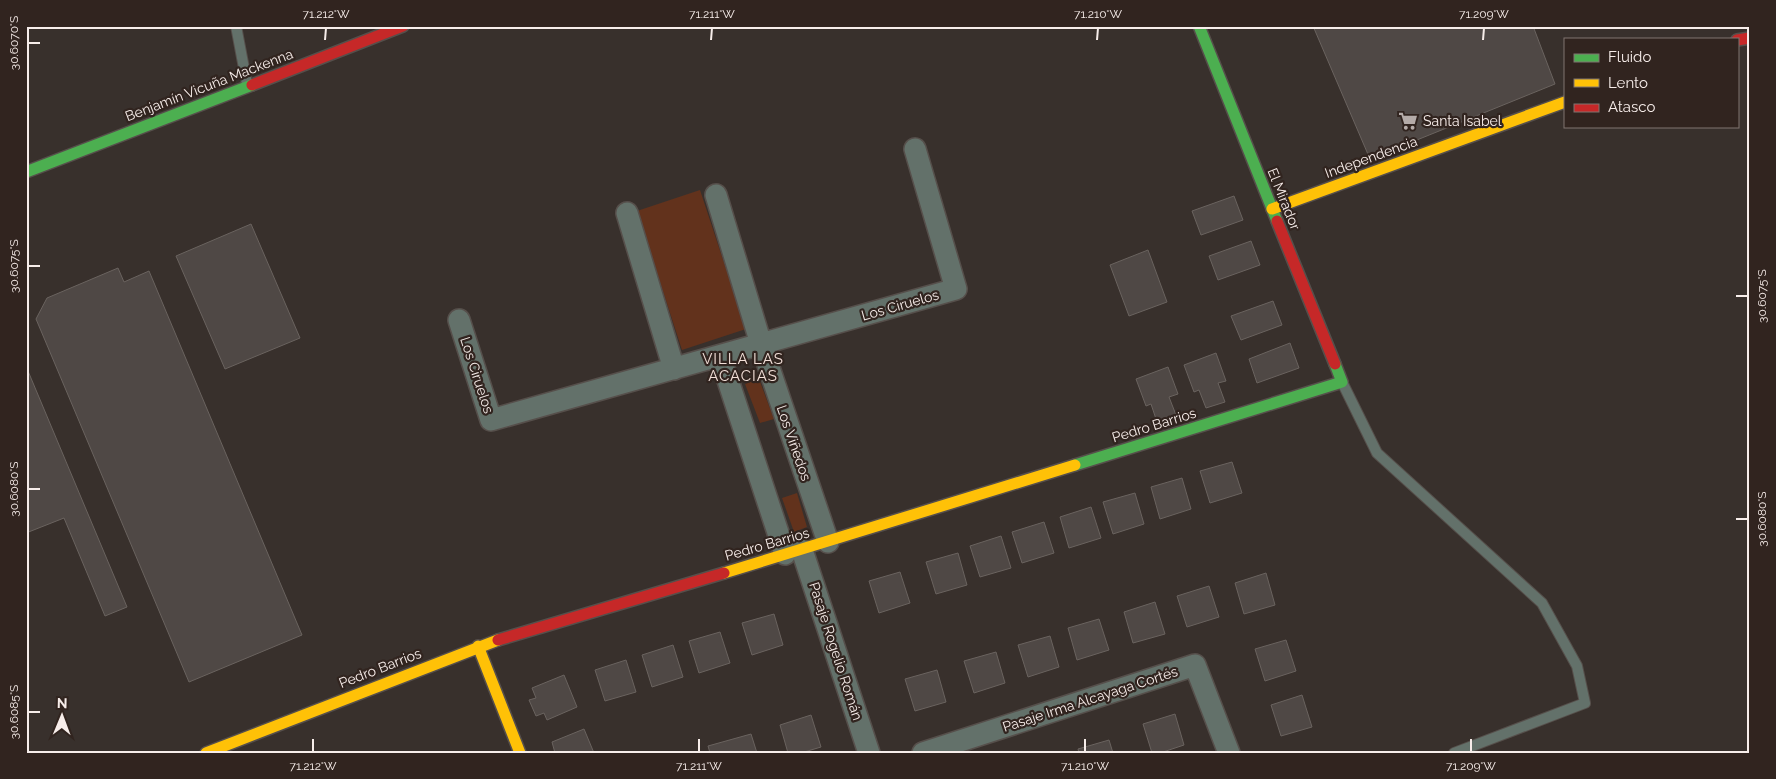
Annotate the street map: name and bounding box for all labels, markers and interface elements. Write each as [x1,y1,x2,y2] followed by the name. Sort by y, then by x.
[302,7,350,21] text: 71.212°W
[689,7,735,21] text: 71.211°W
[1074,7,1122,21] text: 71.210°W
[1459,7,1509,21] text: 71.209°W
[7,16,21,70] text: 30.6070°S
[1564,38,1738,128] legend
[123,46,295,124] street label: Benjamín Vicuña Mackenna
[1608,48,1651,66] text: Fluido
[1608,74,1648,92] text: Lento
[1608,98,1655,116] text: Atasco
[1397,110,1419,132] supermarket icon: Santa Isabel
[1423,113,1502,129] place label: Santa Isabel
[1323,133,1419,181] street label: Independencia
[1264,166,1304,232] street label: El Mirador
[7,239,21,293] text: 30.6075°S
[1755,269,1769,323] text: 30.6075°S
[859,286,941,324] street label: Los Ciruelos
[457,335,497,416] street label: Los Ciruelos
[702,350,784,385] district label: VILLA LAS ACACIAS
[774,403,814,483] street label: Los Viñedos
[1110,405,1198,445] street label: Pedro Barrios
[7,461,21,517] text: 30.6080°S
[1755,491,1769,547] text: 30.6080°S
[723,524,811,564] street label: Pedro Barrios
[806,580,866,722] street label: Pasaje Rogelio Román
[337,645,424,691] street label: Pedro Barrios
[1000,663,1180,735] street label: Pasaje Irma Alcayaga Cortés
[7,685,21,739] text: 30.6085°S
[38,692,88,742] north arrow
[57,695,68,711] text: N
[289,759,337,773] text: 71.212°W
[676,759,722,773] text: 71.211°W
[1061,759,1109,773] text: 71.210°W
[1446,759,1496,773] text: 71.209°W

